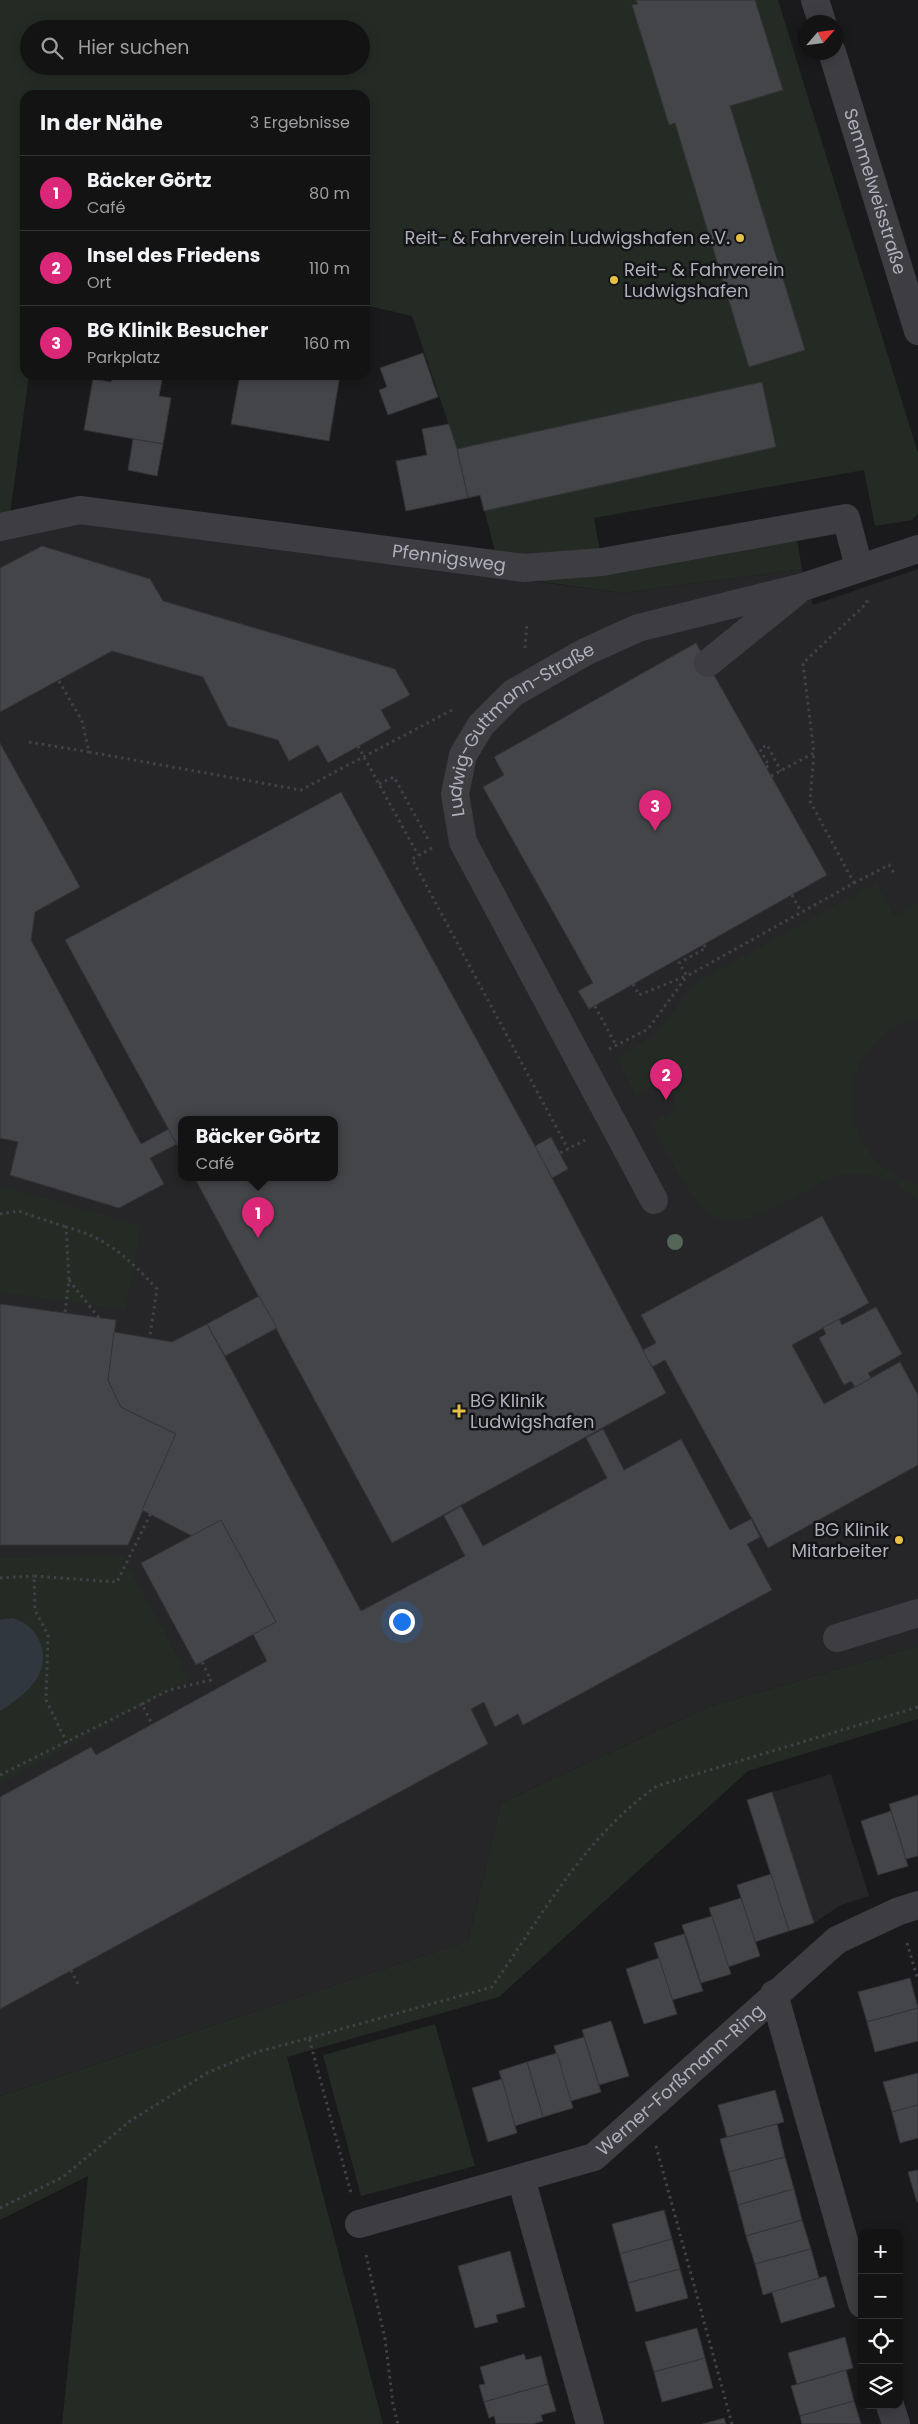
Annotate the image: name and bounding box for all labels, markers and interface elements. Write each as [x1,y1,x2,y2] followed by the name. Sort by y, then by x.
[798,15,843,60] north arrow
[20,20,370,75] search box
[38,34,66,62] icon: search
[78,34,189,61] text: Hier suchen
[838,105,913,277] street label: Semmelweisstraße
[40,108,163,137] text: In der Nähe
[250,111,350,134] text: 3 Ergebnisse
[87,167,211,194] text: Bäcker Görtz
[53,182,59,205] text: 1
[309,182,350,205] text: 80 m
[87,196,125,219] text: Café
[405,225,730,250] place label: Reit- & Fahrverein Ludwigshafen e.V.
[734,232,746,244] marker: Reit- & Fahrverein Ludwigshafen e.V.
[87,242,260,269] text: Insel des Friedens
[51,257,61,280] text: 2
[309,257,350,280] text: 110 m
[624,257,784,303] place label: Reit- & Fahrverein Ludwigshafen
[87,271,111,294] text: Ort
[608,274,620,286] marker: Reit- & Fahrverein Ludwigshafen
[87,317,268,344] text: BG Klinik Besucher
[51,332,61,355] text: 3
[304,332,350,355] text: 160 m
[87,346,160,369] text: Parkplatz
[391,538,508,578] street label: Pfennigsweg
[442,636,598,819] street label: Ludwig-Guttmann-Straße
[639,790,671,831] pin: 3
[650,1059,682,1100] pin: 2
[178,1116,338,1181] popup
[196,1123,320,1150] text: Bäcker Görtz
[196,1152,234,1175] text: Café
[242,1197,274,1238] pin: 1
[470,1388,595,1434] place label: BG Klinik Ludwigshafen
[452,1404,466,1418] marker: BG Klinik Ludwigshafen
[791,1517,890,1563] place label: BG Klinik Mitarbeiter
[893,1534,905,1546] marker: BG Klinik Mitarbeiter
[389,1609,415,1635] your location
[591,1998,769,2161] street label: Werner-Forßmann-Ring
[858,2229,903,2409] map controls
[858,2229,903,2274] button: +
[858,2274,903,2319] button: −
[858,2319,903,2364] button: locate
[858,2364,903,2409] button: layers

